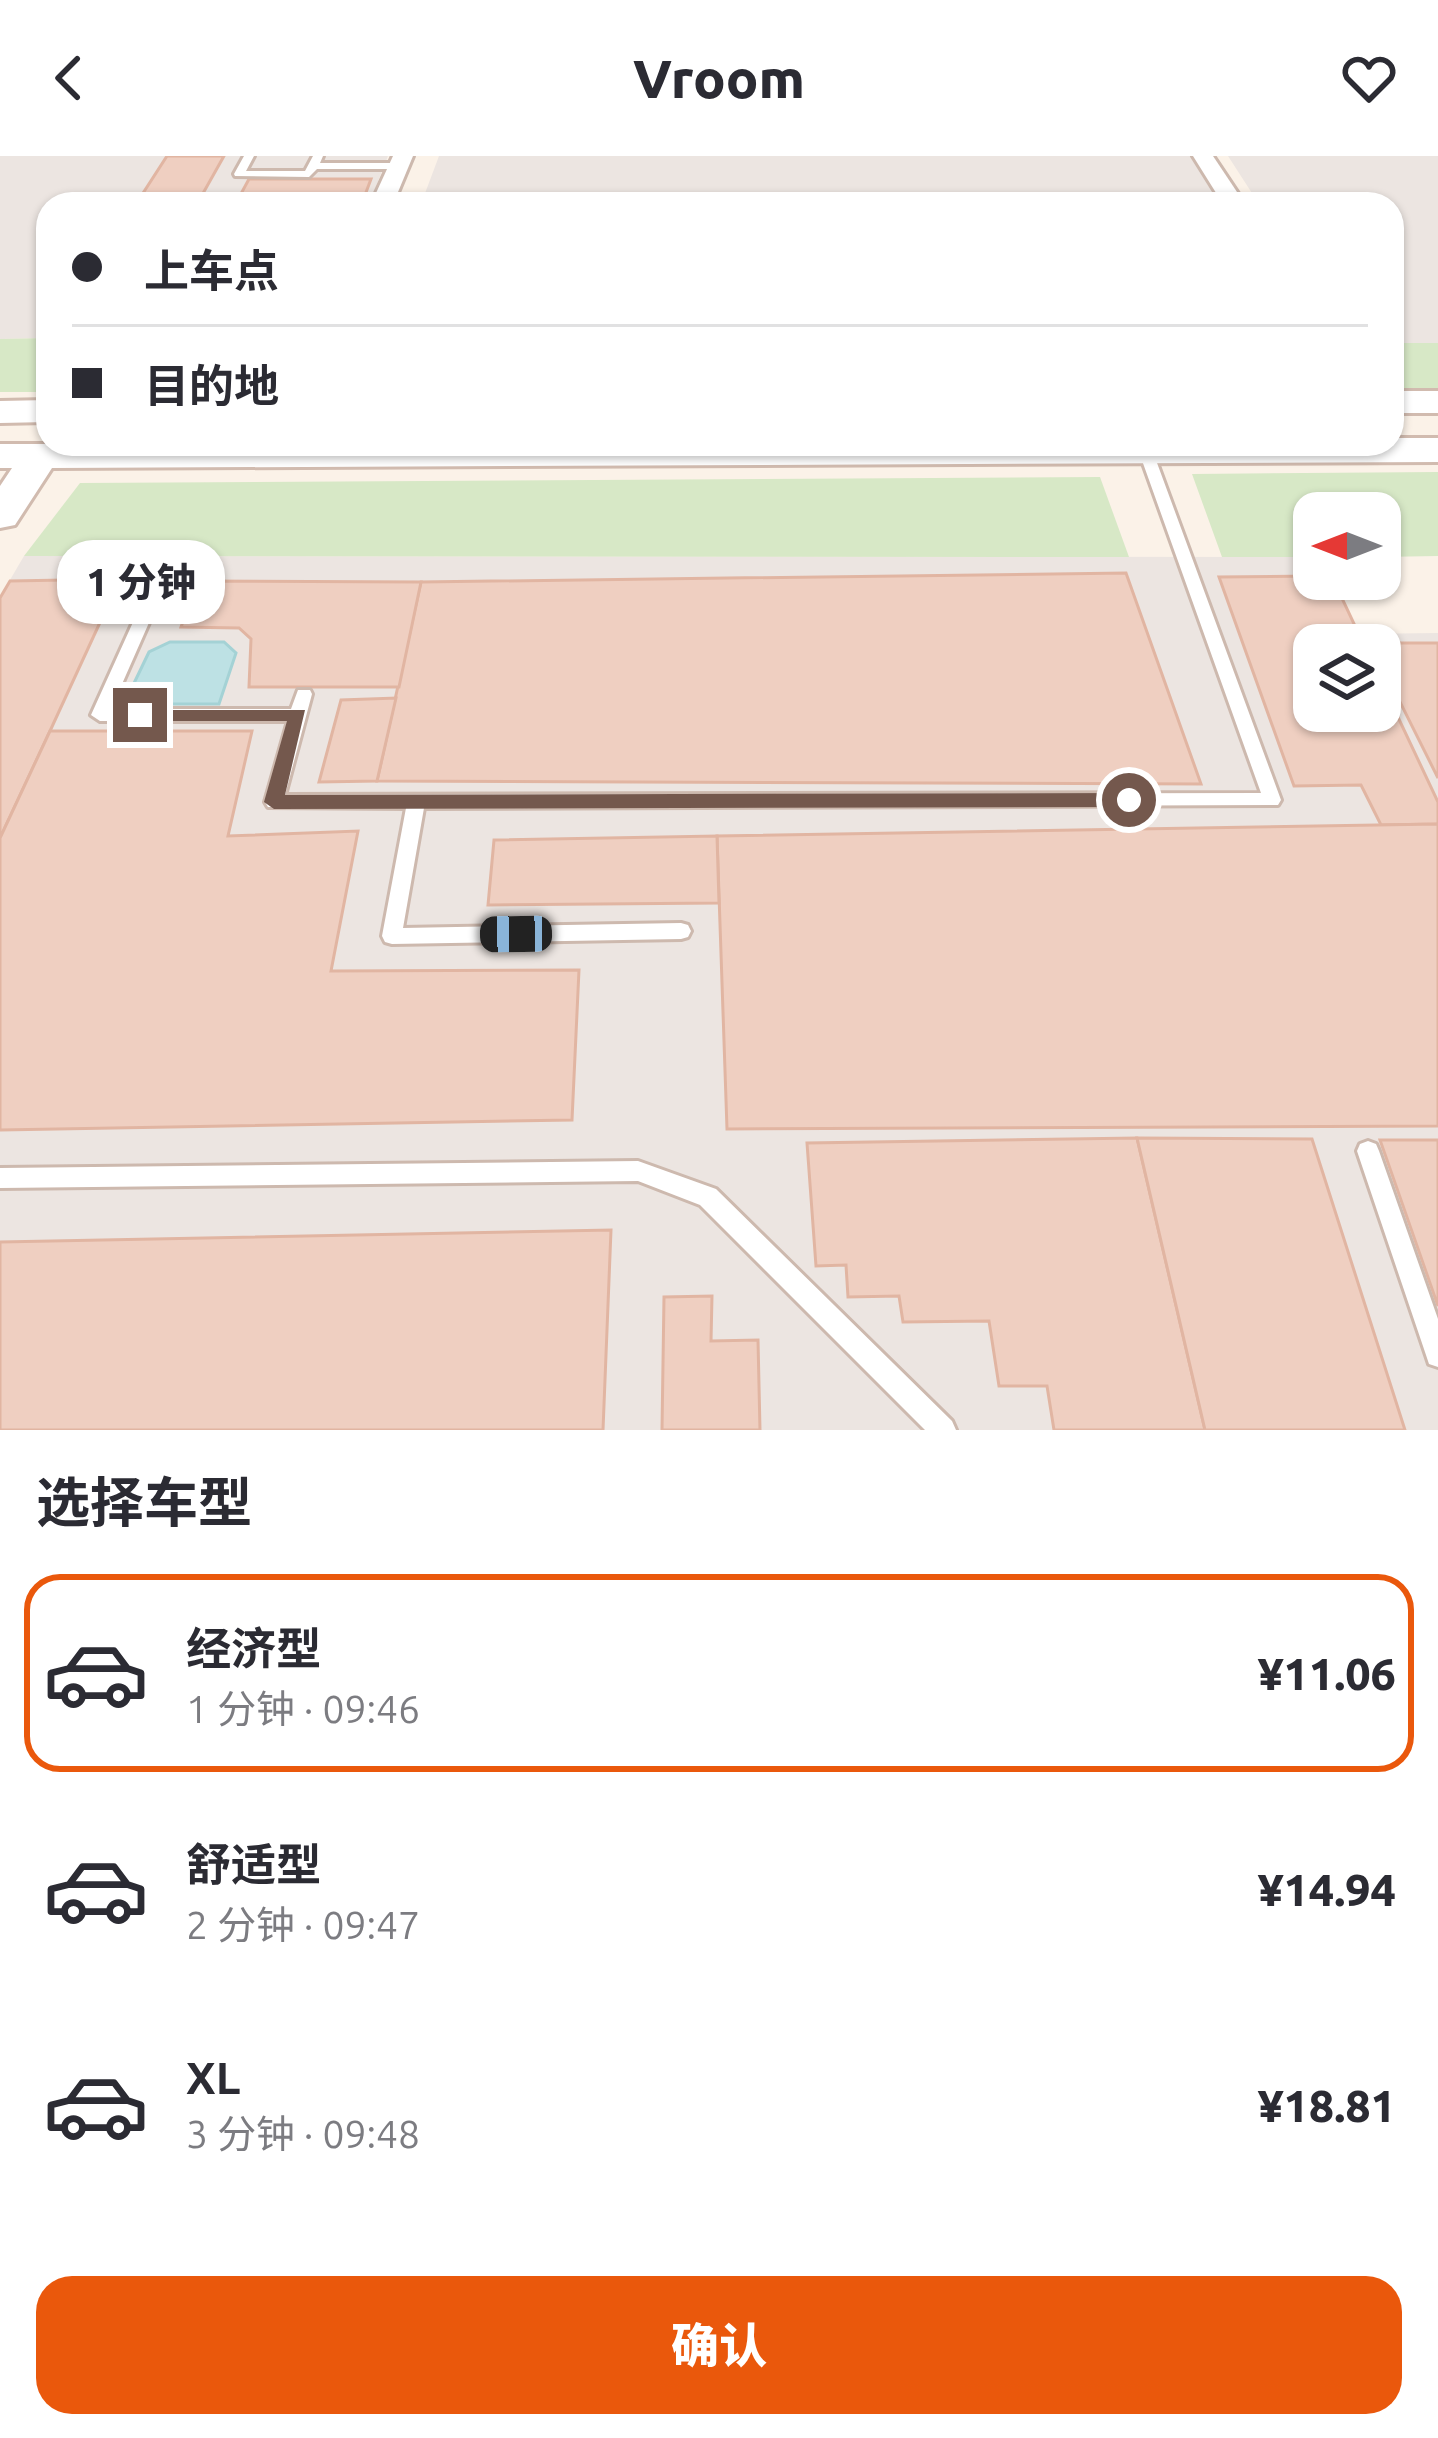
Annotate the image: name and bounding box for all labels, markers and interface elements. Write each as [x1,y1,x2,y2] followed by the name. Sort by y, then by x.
[36,45,102,111] icon: back
[1336,45,1402,111] icon: heart
[633,48,805,108] text: Vroom
[144,245,279,296] text: 上车点
[144,360,279,411] text: 目的地
[1293,492,1401,600] north arrow
[1293,492,1401,732] map controls
[56,541,224,625] callout: 1 分钟
[86,560,196,603] text: 1 分钟
[1293,624,1401,732] button: layers
[113,688,167,742] route end
[1102,773,1156,827] route start
[480,915,552,953] car
[36,1472,252,1532] text: 选择车型
[42,1619,150,1727] icon: car
[186,1623,321,1674] text: 经济型
[1258,1648,1396,1699] text: ¥11.06
[186,1687,420,1730] text: 1 分钟 · 09:46
[42,1835,150,1943] icon: car
[186,1839,321,1890] text: 舒适型
[1258,1864,1396,1915] text: ¥14.94
[186,1903,420,1946] text: 2 分钟 · 09:47
[42,2051,150,2159] icon: car
[186,2052,240,2103] text: XL
[1258,2080,1396,2131] text: ¥18.81
[186,2112,420,2155] text: 3 分钟 · 09:48
[36,2276,1402,2414] button: 确认

